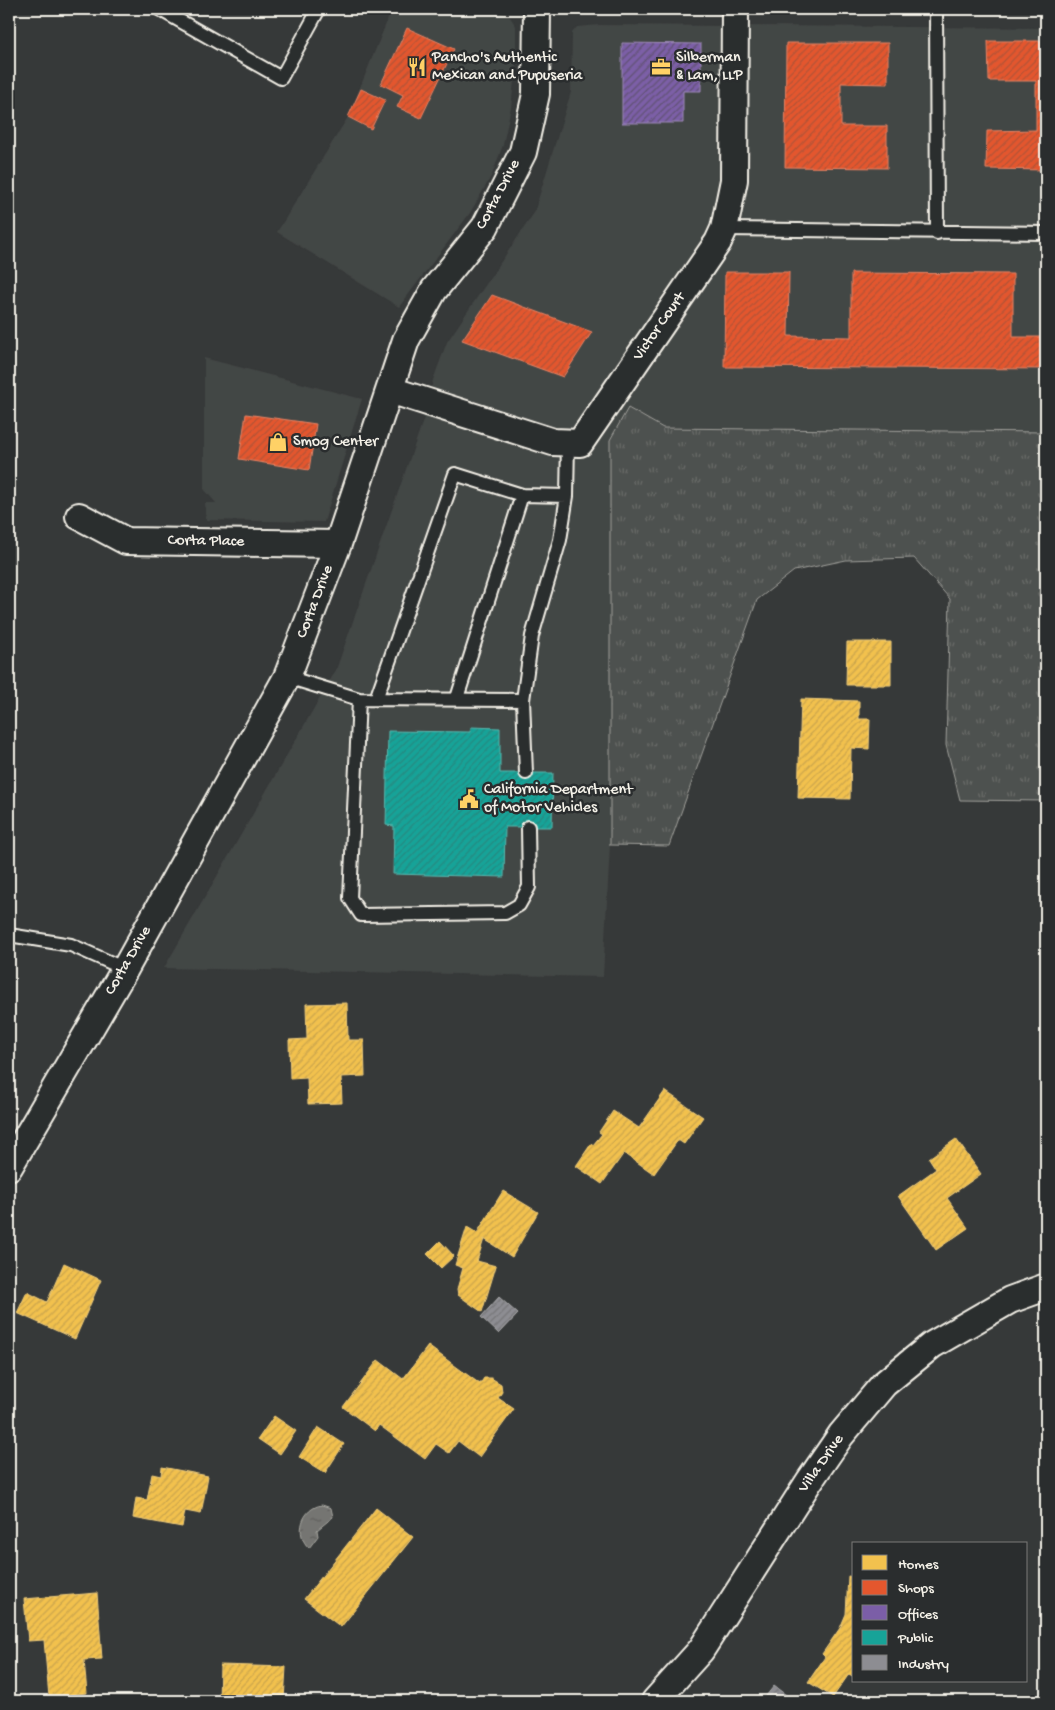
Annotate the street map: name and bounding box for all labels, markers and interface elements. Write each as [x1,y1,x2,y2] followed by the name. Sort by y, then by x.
[431,49,584,86] place label: Pancho's Authentic Mexican and Pupuseria
[676,49,743,86] place label: Silberman & Lam, LLP
[406,56,428,78] restaurant icon: Pancho's Authentic Mexican and Pupuseria
[650,56,672,78] office icon: Silberman & Lam, LLP
[473,156,526,233] street label: Corta Drive
[629,288,691,366] street label: Victor Court
[267,431,289,453] shop icon: Smog Center
[293,433,379,452] place label: Smog Center
[167,532,245,552] street label: Corta Place
[293,562,339,641] street label: Corta Drive
[484,781,634,818] place label: California Department of Motor Vehicles
[458,788,480,810] public building icon: California Department of Motor Vehicles
[102,922,157,999] street label: Corta Drive
[794,1431,849,1498] street label: Villa Drive
[852,1542,1028,1682] legend
[898,1556,939,1574] text: Homes
[898,1580,934,1598] text: Shops
[898,1606,938,1624] text: Offices
[897,1630,934,1648] text: Public
[898,1656,950,1674] text: Industry

